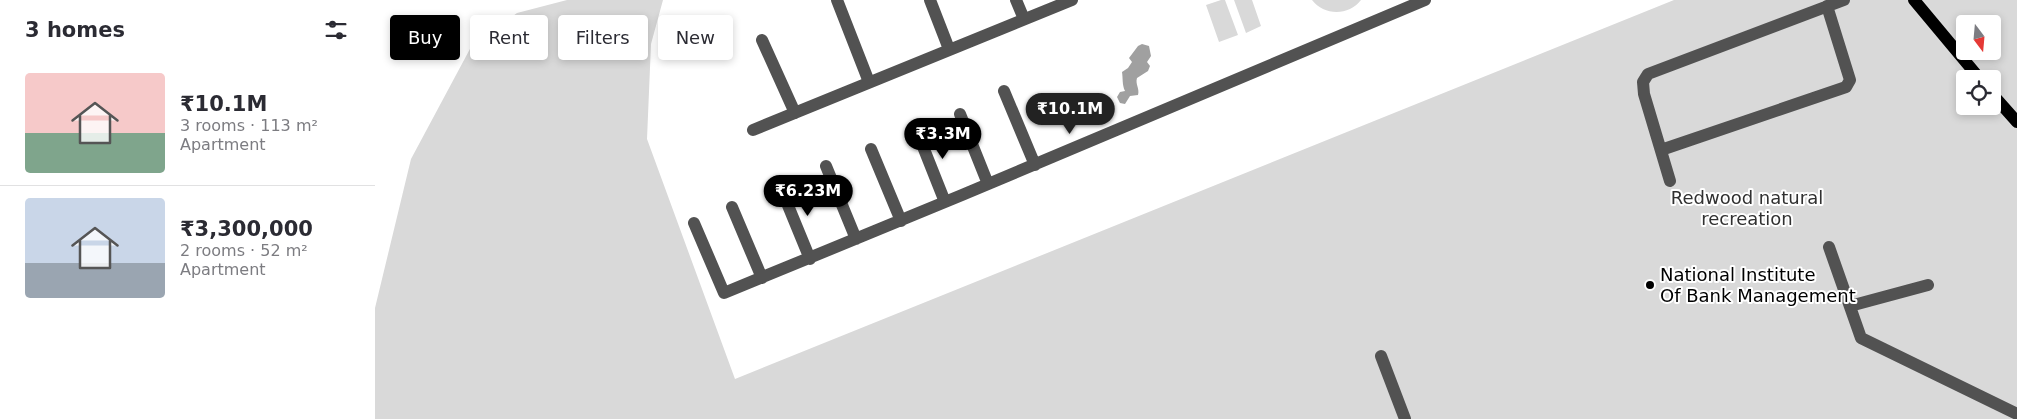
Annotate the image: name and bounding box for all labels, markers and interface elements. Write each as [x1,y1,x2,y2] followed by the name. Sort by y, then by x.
[390,15,460,60] chip: Buy
[470,15,548,60] chip: Rent
[558,15,648,60] chip: Filters
[658,15,733,60] chip: New
[1956,15,2001,60] north arrow
[1956,15,2001,115] map controls
[322,16,350,44] icon: filters
[25,18,125,42] text: 3 homes
[1956,70,2001,115] button: locate
[180,92,267,116] text: ₹10.1M
[1029,92,1111,135] pin: ₹10.1M
[65,93,125,153] icon: home
[1037,99,1103,118] text: ₹10.1M
[180,116,318,135] text: 3 rooms · 113 m²
[908,118,978,160] pin: ₹3.3M
[915,124,971,143] text: ₹3.3M
[180,135,266,154] text: Apartment
[767,174,849,217] pin: ₹6.23M
[775,181,841,200] text: ₹6.23M
[1671,187,1823,229] park label: Redwood natural recreation
[180,217,313,241] text: ₹3,300,000
[65,218,125,278] icon: home
[180,241,308,260] text: 2 rooms · 52 m²
[180,260,266,279] text: Apartment
[1660,264,1856,306] place label: National Institute Of Bank Management
[1644,279,1656,291] marker: National Institute Of Bank Management

